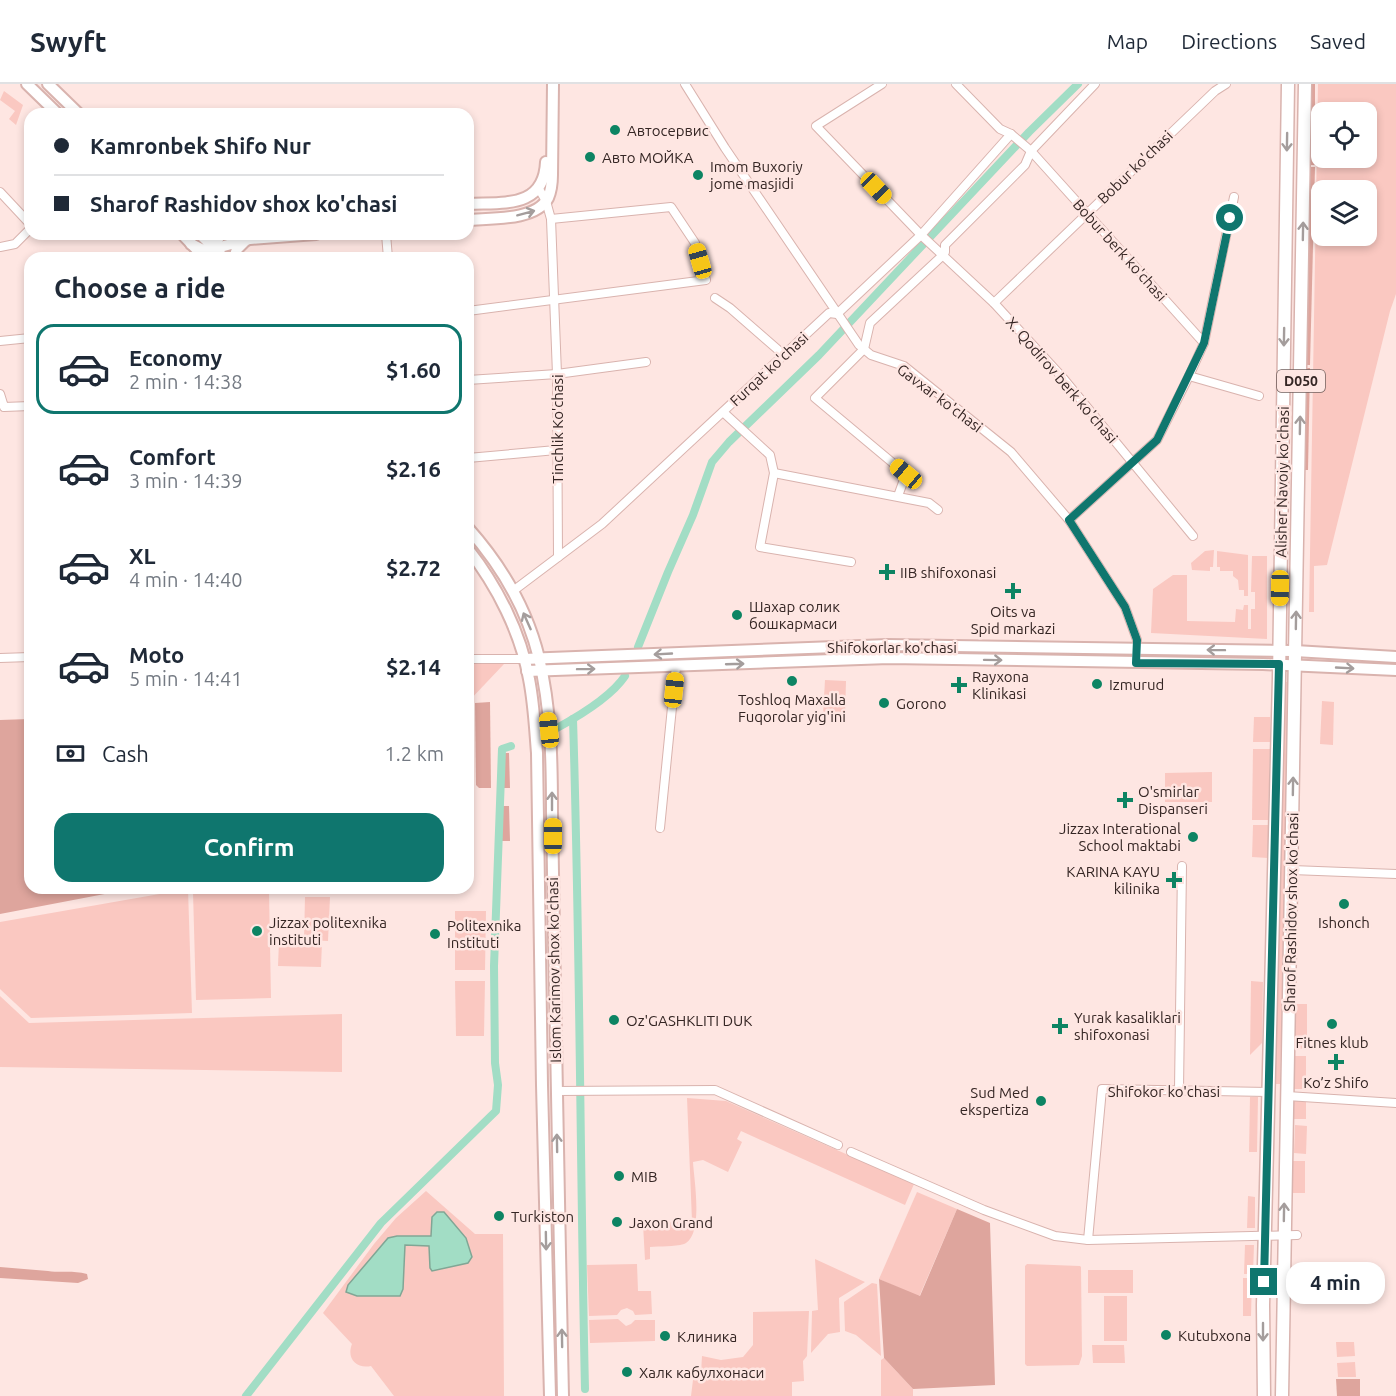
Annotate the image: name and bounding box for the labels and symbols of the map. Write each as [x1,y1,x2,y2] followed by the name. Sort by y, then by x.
[627,122,709,139] place label: Автосервис
[608,123,622,137] marker: Автосервис
[1094,127,1176,207] street label: Bobur ko'chasi
[1281,132,1293,152] one-way arrow
[602,149,694,166] place label: Авто МОЙКА
[583,150,597,164] marker: Авто МОЙКА
[709,158,803,192] place label: Imom Buxoriy jome masjidi
[691,168,705,182] marker: Imom Buxoriy jome masjidi
[857,169,895,207] car
[1070,196,1170,304] street label: Bobur berk ko'chasi
[1216,204,1243,231] route start
[516,207,535,218] one-way arrow
[1297,221,1309,241] one-way arrow
[686,241,714,281] car
[1003,314,1121,446] street label: X. Qodirov berk ko'chasi
[1278,327,1290,347] one-way arrow
[726,329,812,409] street label: Furqat ko'chasi
[894,360,986,436] street label: Gavxar ko'chasi
[1277,370,1325,392] road number: D050
[549,374,566,484] street label: Tinchlik Ko'chasi
[1272,406,1292,558] street label: Alisher Navoiy ko'chasi
[1294,416,1306,436] one-way arrow
[886,456,926,492] car
[878,563,896,581] marker: IIB shifoxonasi
[900,564,996,581] place label: IIB shifoxonasi
[1271,570,1289,606] car
[1004,582,1022,600] marker: Oits va Spid markazi
[749,598,840,632] place label: Шахар солик бошкармаси
[971,603,1055,637] place label: Oits va Spid markazi
[730,608,744,622] marker: Шахар солик бошкармаси
[1290,611,1301,631] one-way arrow
[520,613,532,631] one-way arrow
[827,639,957,656] street label: Shifokorlar ko'chasi
[1206,645,1226,656] one-way arrow
[654,648,674,659] one-way arrow
[982,654,1002,665] one-way arrow
[724,659,744,670] one-way arrow
[1335,662,1355,673] one-way arrow
[575,663,595,674] one-way arrow
[972,668,1029,702] place label: Rayxona Klinikasi
[663,671,685,709] car
[785,674,799,688] marker: Toshloq Maxalla Fuqorolar yig'ini
[950,676,968,694] marker: Rayxona Klinikasi
[1109,676,1164,693] place label: Izmurud
[1090,677,1104,691] marker: Izmurud
[738,691,846,725] place label: Toshloq Maxalla Fuqorolar yig'ini
[896,695,947,712] place label: Gorono
[877,696,891,710] marker: Gorono
[538,711,560,749] car
[1287,776,1299,796] one-way arrow
[1138,783,1208,817] place label: O'smirlar Dispanseri
[546,791,558,811] one-way arrow
[1116,791,1134,809] marker: O'smirlar Dispanseri
[1281,812,1301,1012] street label: Sharof Rashidov shox ko'chasi
[544,818,562,854] car
[1059,820,1181,854] place label: Jizzax Interational School maktabi
[1186,830,1200,844] marker: Jizzax Interational School maktabi
[1066,863,1160,897] place label: KARINA KAYU kilinika
[1165,871,1183,889] marker: KARINA KAYU kilinika
[544,877,564,1063] street label: Islom Karimov shox ko'chasi
[1337,897,1351,911] marker: Ishonch
[269,914,387,948] place label: Jizzax politexnika instituti
[1318,914,1370,931] place label: Ishonch
[447,917,521,951] place label: Politexnika Instituti
[250,924,264,938] marker: Jizzax politexnika instituti
[428,927,442,941] marker: Politexnika Instituti
[1074,1009,1181,1043] place label: Yurak kasaliklari shifoxonasi
[626,1012,752,1029] place label: Oz'GASHKLITI DUK
[607,1013,621,1027] marker: Oz'GASHKLITI DUK
[1051,1017,1069,1035] marker: Yurak kasaliklari shifoxonasi
[1325,1017,1339,1031] marker: Fitnes klub
[1295,1034,1369,1051] place label: Fitnes klub
[1327,1053,1345,1071] marker: Ko’z Shifo
[1303,1074,1369,1091] place label: Ko’z Shifo
[1108,1083,1220,1100] street label: Shifokor ko'chasi
[960,1084,1029,1118] place label: Sud Med ekspertiza
[1034,1094,1048,1108] marker: Sud Med ekspertiza
[551,1133,563,1153] one-way arrow
[631,1168,657,1185] place label: MIB
[612,1169,626,1183] marker: MIB
[1278,1202,1290,1222] one-way arrow
[511,1208,574,1225] place label: Turkiston
[492,1209,506,1223] marker: Turkiston
[629,1214,713,1231] place label: Jaxon Grand
[610,1215,624,1229] marker: Jaxon Grand
[540,1230,551,1250] one-way arrow
[1285,1261,1384,1303] callout: 4 min
[1250,1268,1277,1295] route end
[1257,1321,1269,1341] one-way arrow
[1178,1327,1251,1344] place label: Kutubxona
[556,1328,568,1348] one-way arrow
[677,1328,737,1345] place label: Клиника
[1159,1328,1173,1342] marker: Kutubxona
[658,1329,672,1343] marker: Клиника
[639,1364,764,1381] place label: Халк кабулхонаси
[620,1365,634,1379] marker: Халк кабулхонаси

